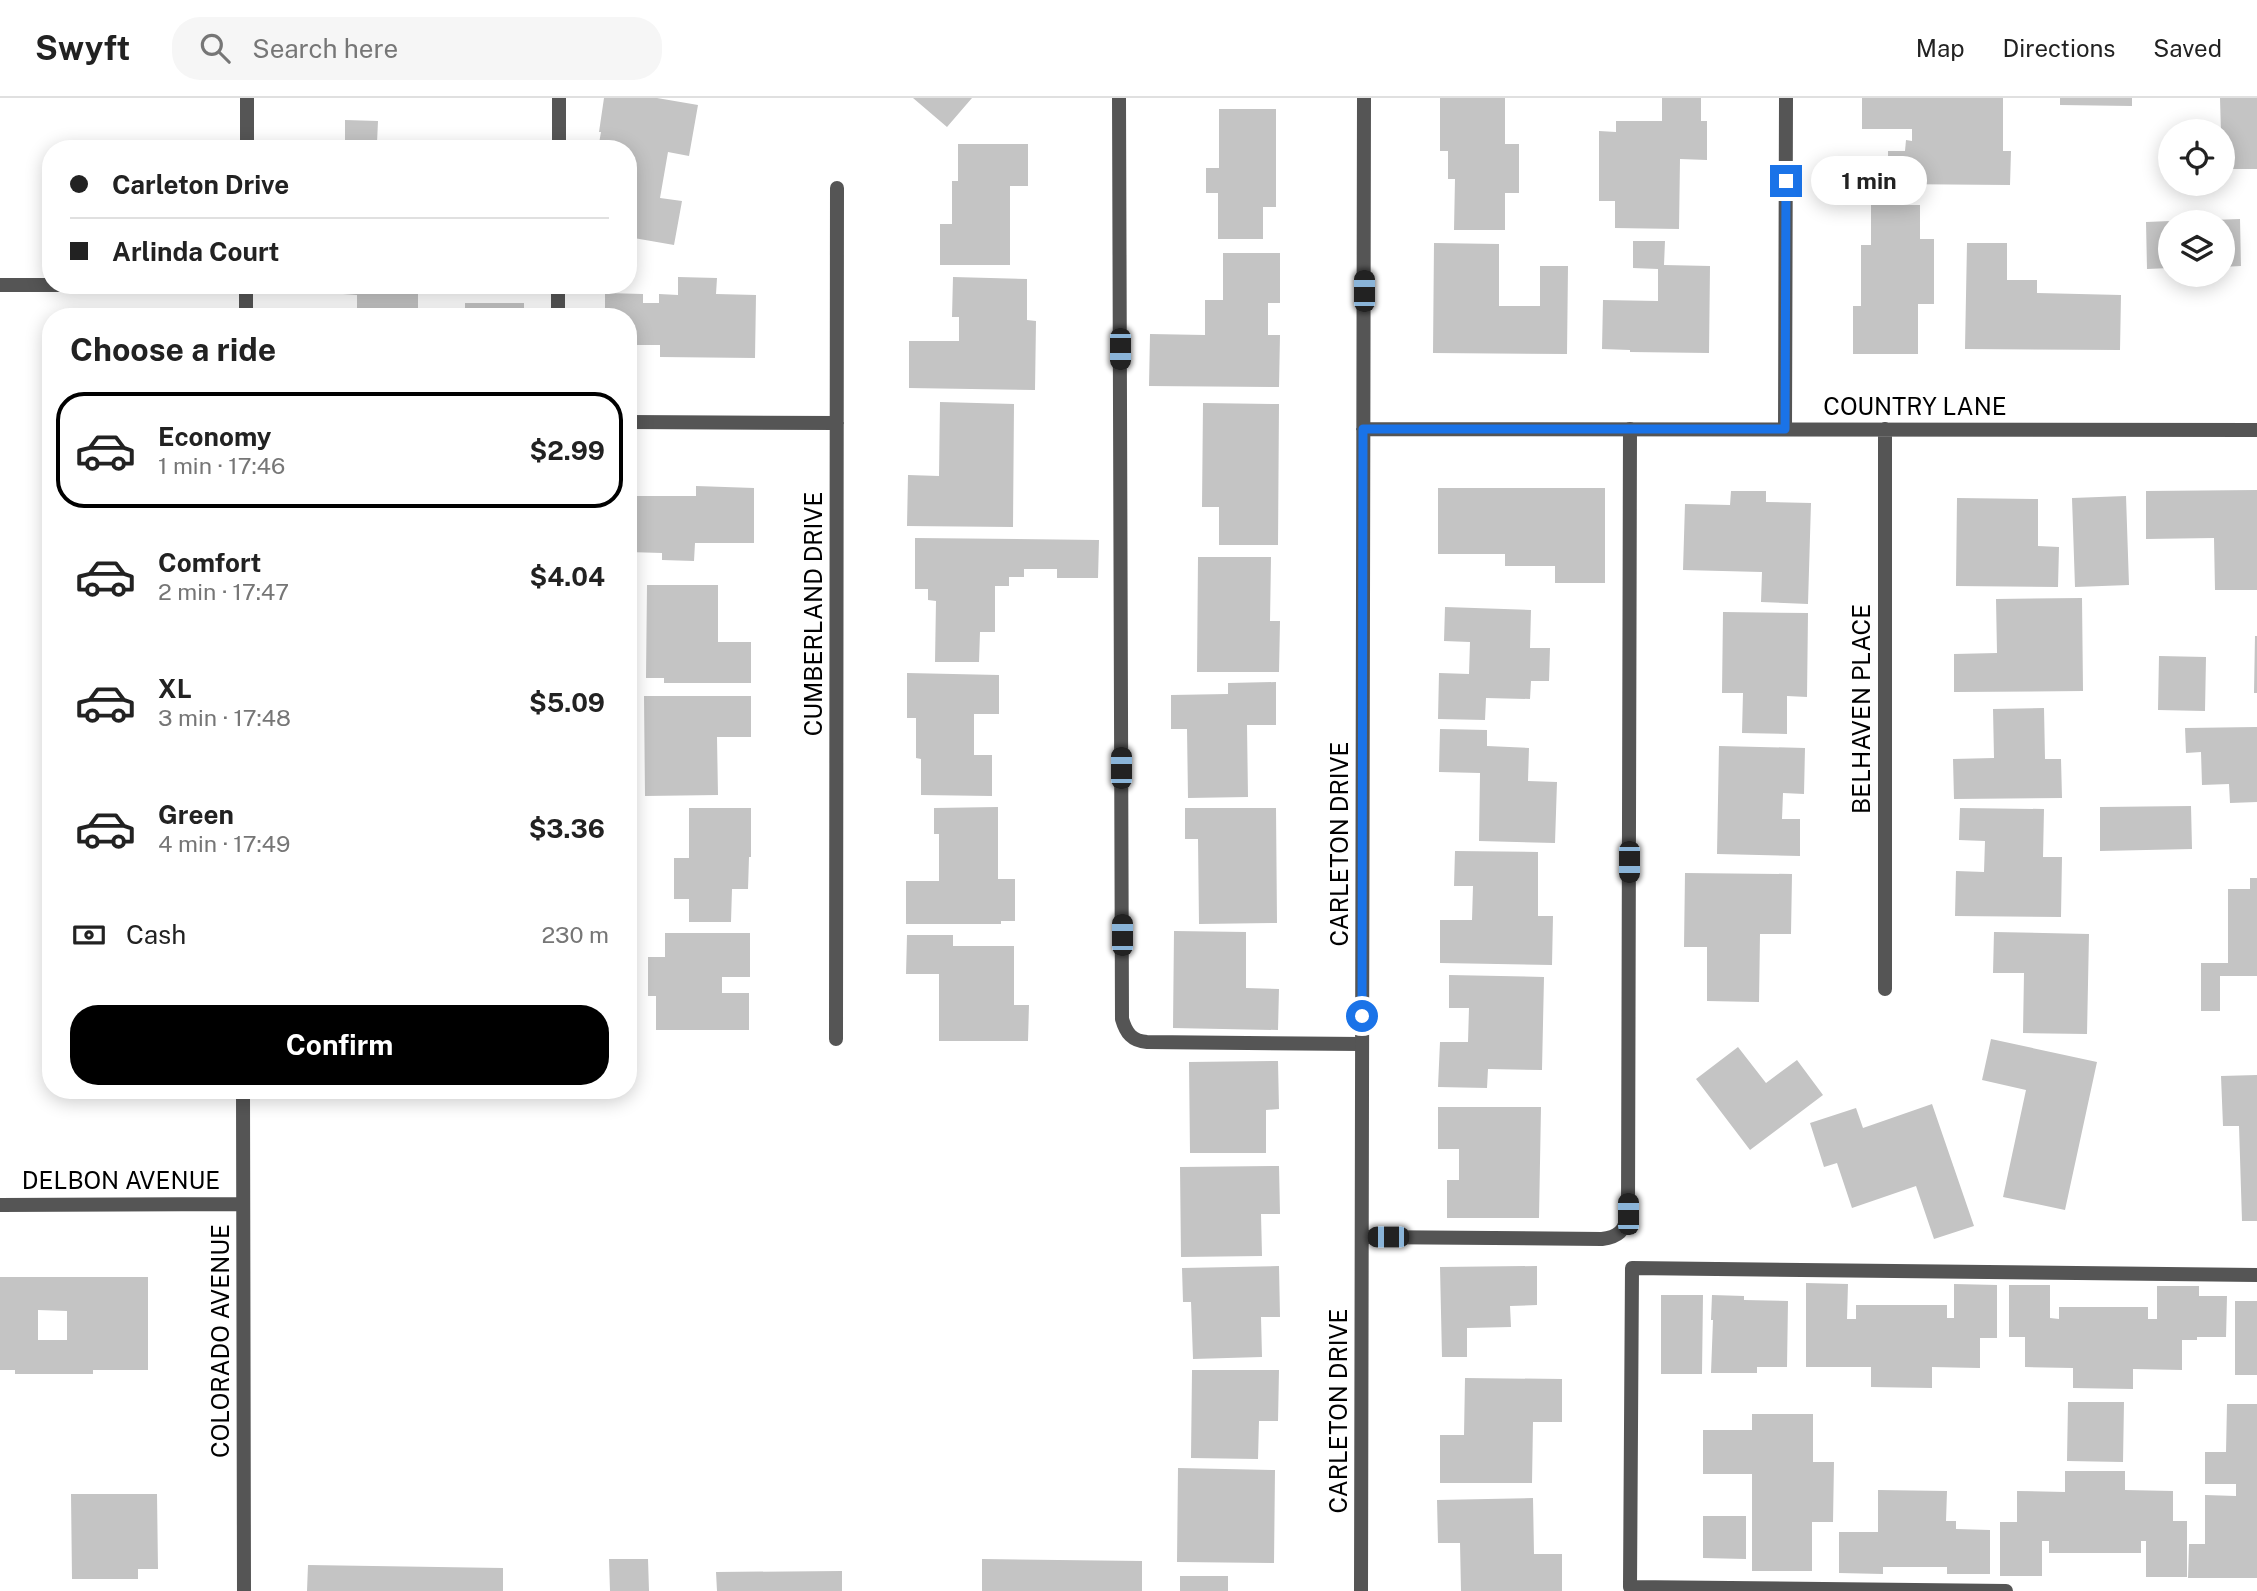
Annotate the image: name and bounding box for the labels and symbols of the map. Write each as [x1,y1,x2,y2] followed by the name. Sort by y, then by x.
[1810,156,1926,206] callout: 1 min
[1770,165,1802,197] route end
[1354,270,1375,312] car
[1110,328,1131,370] car
[1823,392,2007,420] street label: COUNTRY LANE
[799,492,827,736] street label: CUMBERLAND DRIVE
[1847,604,1875,814] street label: BELHAVEN PLACE
[1325,742,1353,946] street label: CARLETON DRIVE
[1111,747,1132,789] car
[1619,841,1640,883] car
[1112,914,1133,956] car
[1346,1000,1378,1032] route start
[22,1166,220,1194] street label: DELBON AVENUE
[1618,1193,1639,1235] car
[206,1224,234,1458] street label: COLORADO AVENUE
[1368,1227,1410,1248] car
[1324,1309,1352,1513] street label: CARLETON DRIVE

